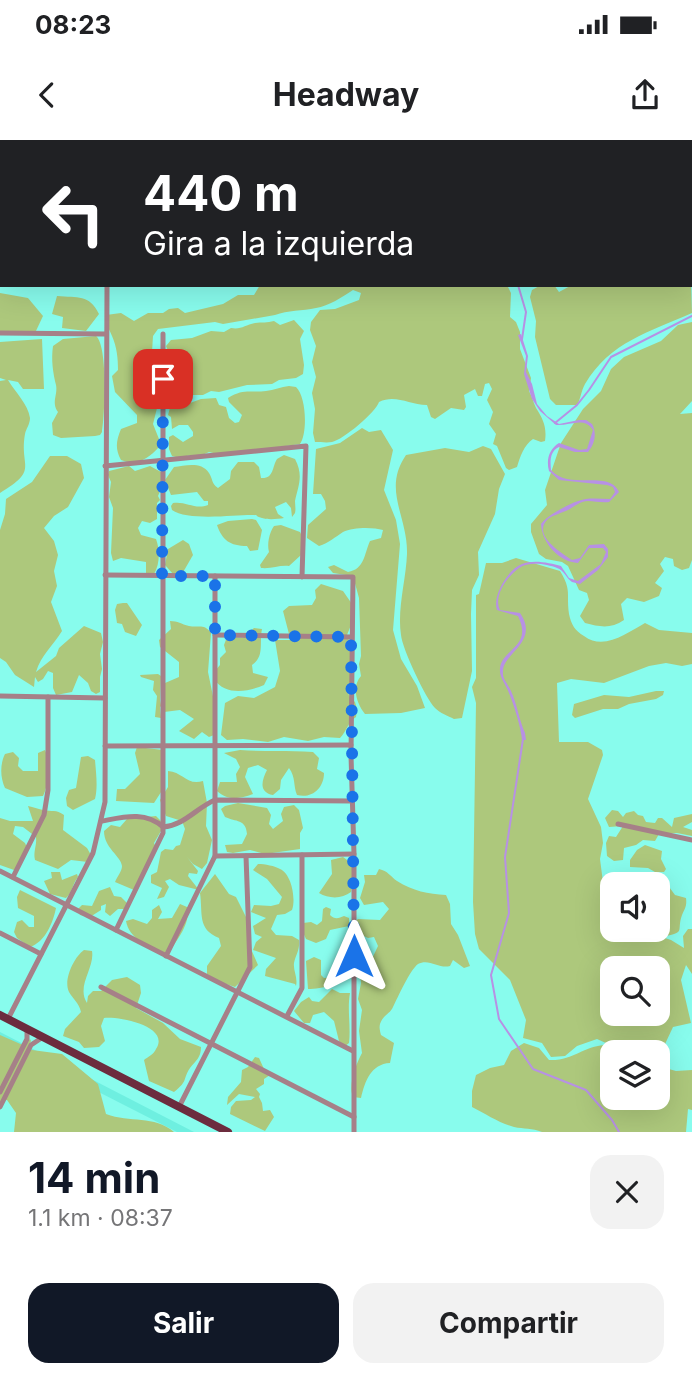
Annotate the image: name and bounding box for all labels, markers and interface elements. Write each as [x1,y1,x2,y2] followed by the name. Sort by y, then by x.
[35,9,111,40] text: 08:23
[273,75,419,114] text: Headway
[28,76,66,114] icon: back
[626,76,664,114] icon: share
[143,164,299,223] text: 440 m
[28,168,119,259] icon: left
[143,224,414,263] text: Gira a la izquierda
[133,349,193,409] pin
[144,360,182,398] icon: arrive
[600,872,670,1110] map controls
[600,872,670,942] button: sound
[317,919,391,993] position arrow
[600,956,670,1026] button: search
[600,1040,670,1110] button: layers
[28,1152,160,1203] text: 14 min
[590,1155,664,1229] button: close
[28,1204,173,1232] text: 1.1 km · 08:37
[28,1283,339,1363] button: Salir
[353,1283,664,1363] button: Compartir

